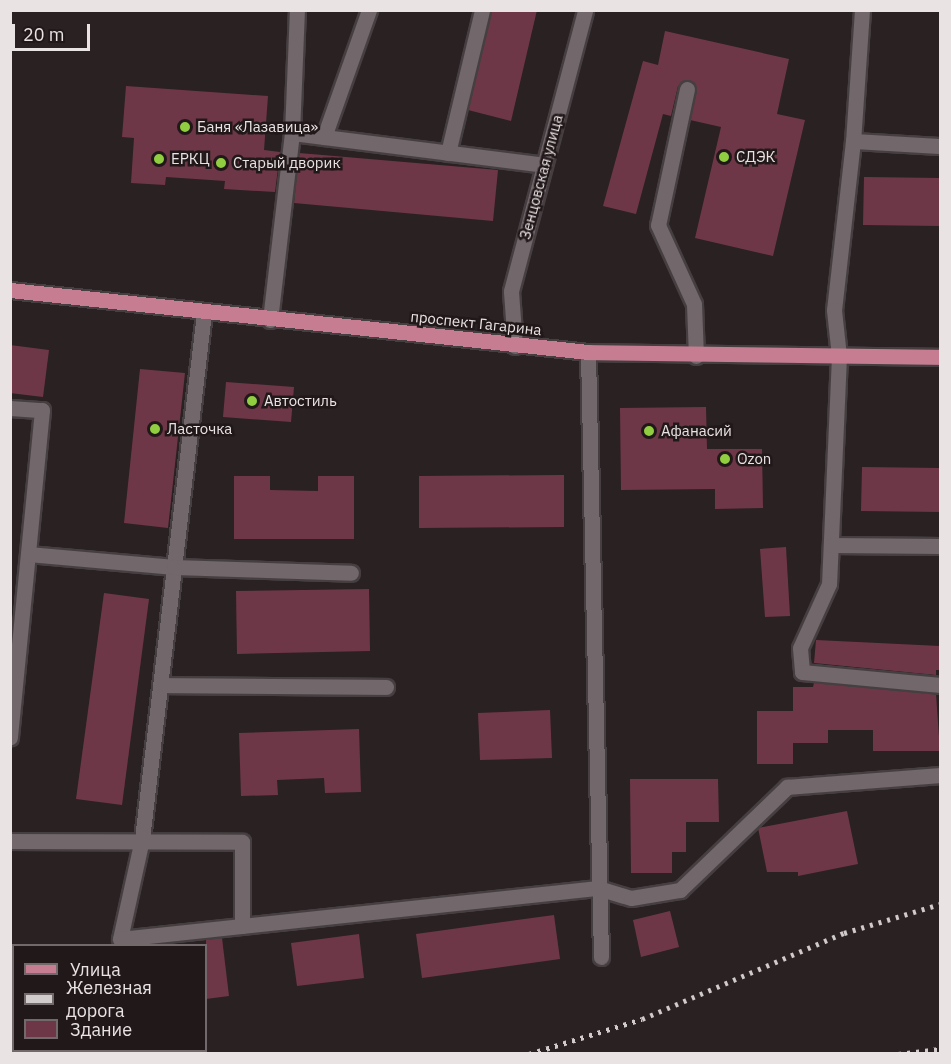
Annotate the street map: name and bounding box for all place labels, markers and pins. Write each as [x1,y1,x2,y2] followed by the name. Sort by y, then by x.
[197,118,318,136] place label: Баня «Лазавица»
[178,120,192,134] marker: Баня «Лазавица»
[736,148,776,166] place label: СДЭК
[171,150,210,168] place label: ЕРКЦ
[717,150,731,164] marker: СДЭК
[152,152,166,166] marker: ЕРКЦ
[233,154,341,172] place label: Старый дворик
[214,156,228,170] marker: Старый дворик
[264,392,337,410] place label: Автостиль
[245,394,259,408] marker: Автостиль
[167,420,232,438] place label: Ласточка
[148,422,162,436] marker: Ласточка
[661,422,732,440] place label: Афанасий
[642,424,656,438] marker: Афанасий
[737,450,771,468] place label: Ozon
[718,452,732,466] marker: Ozon

